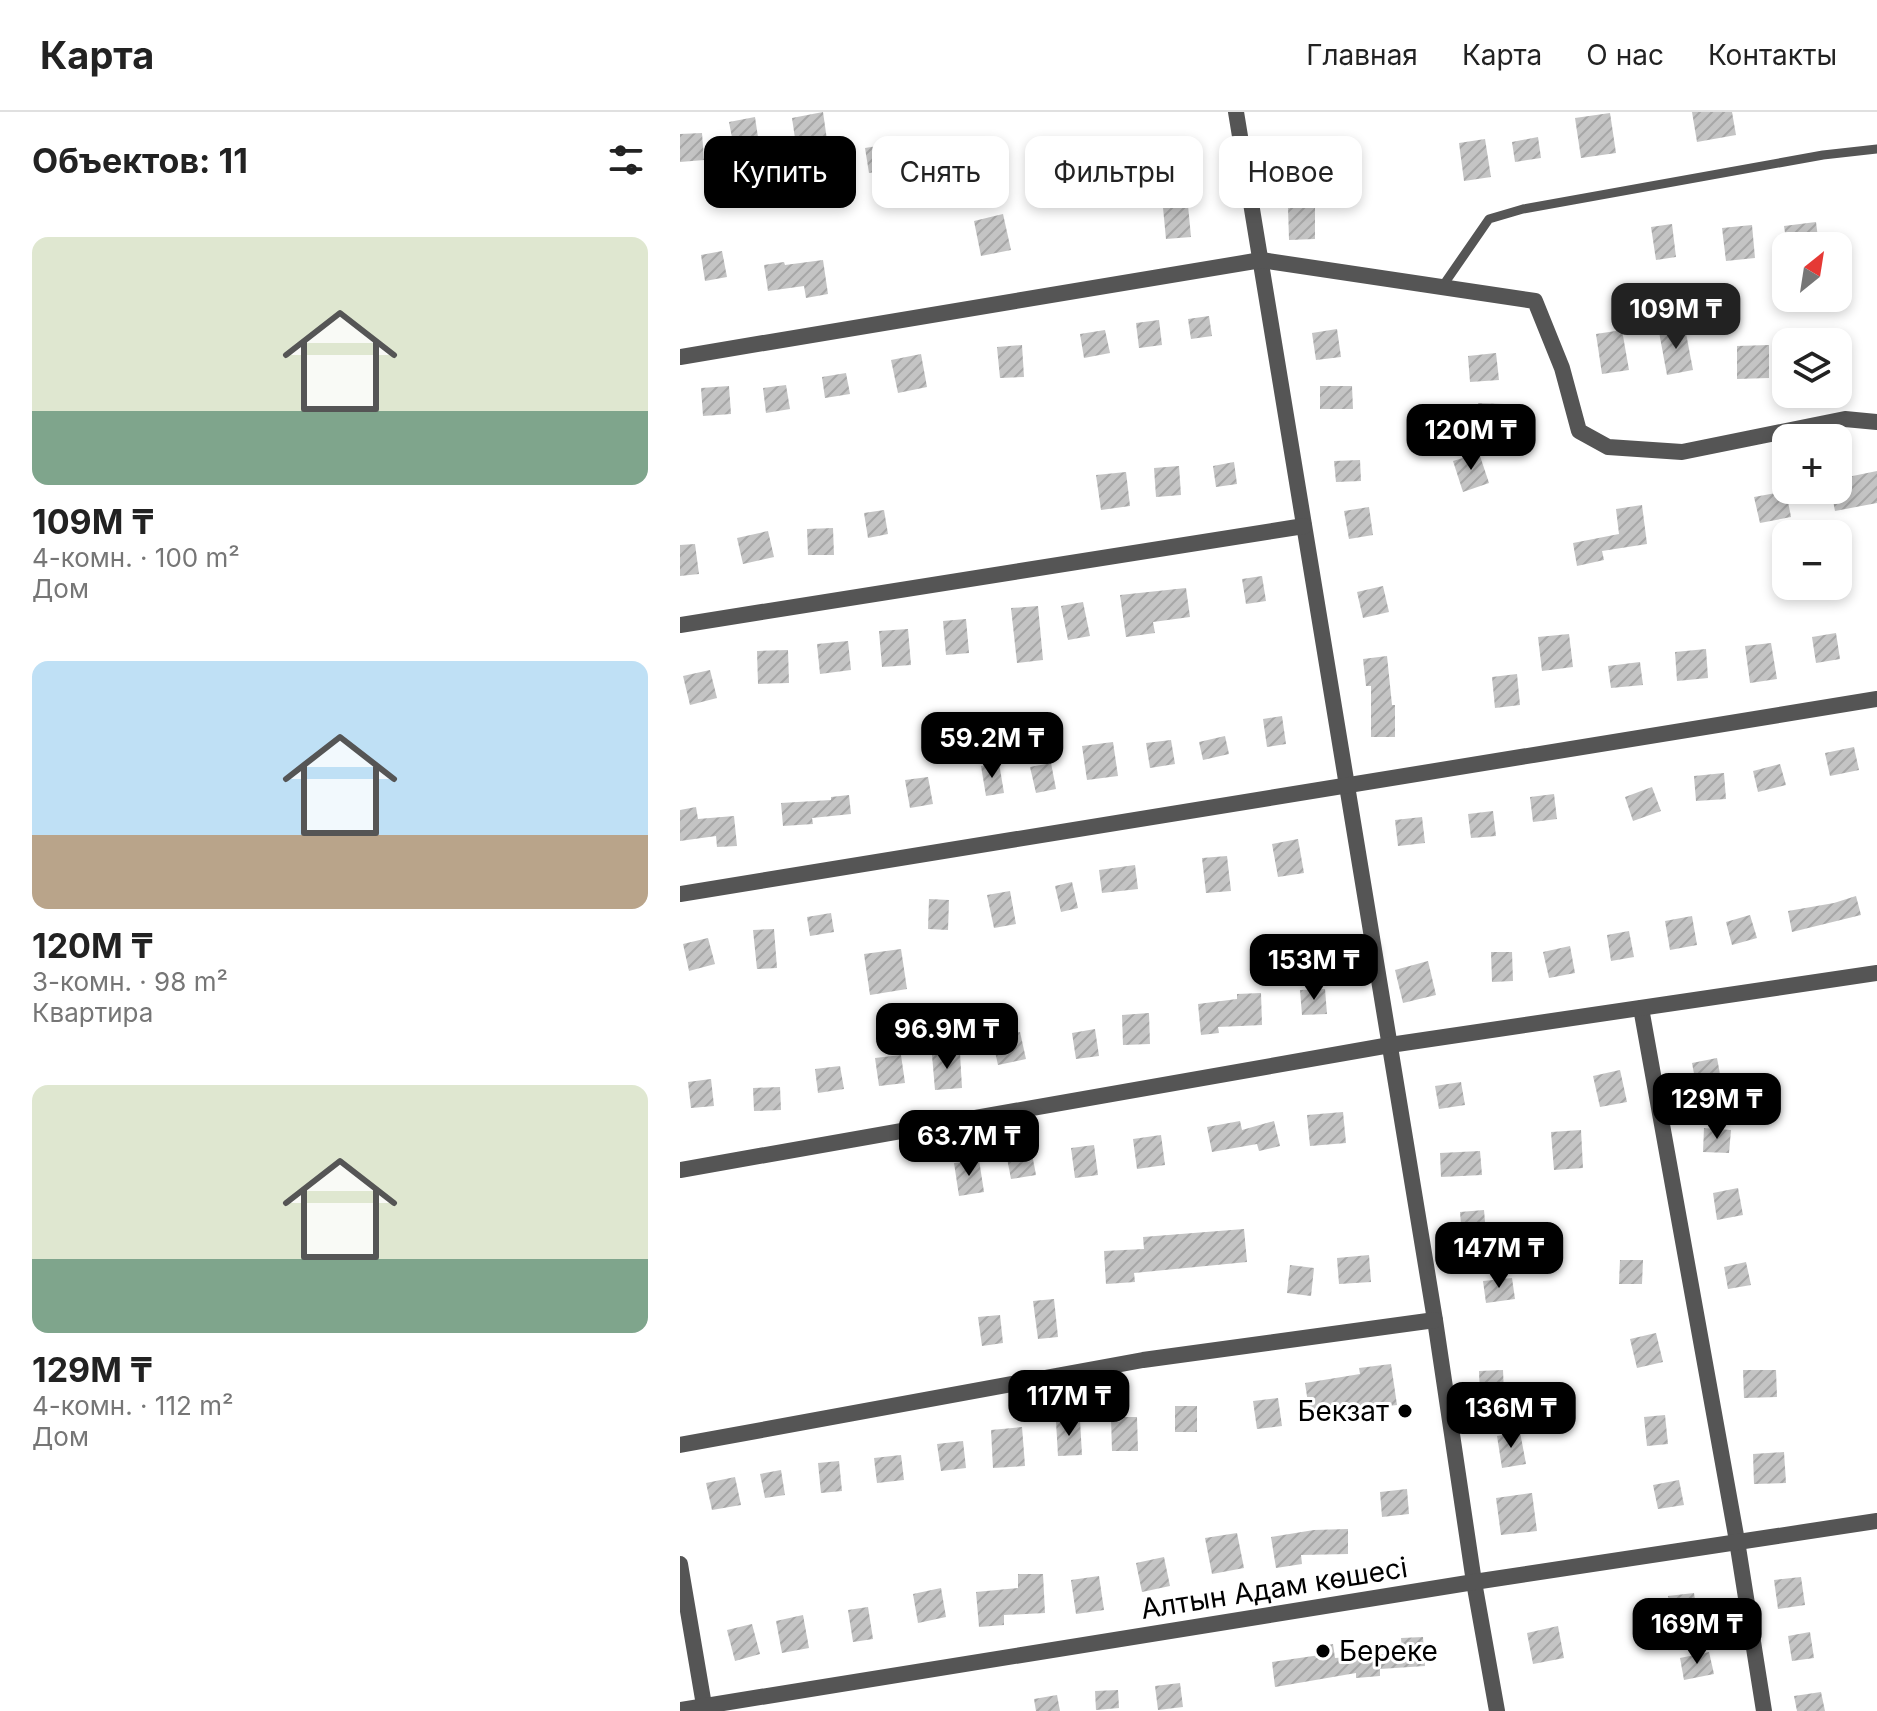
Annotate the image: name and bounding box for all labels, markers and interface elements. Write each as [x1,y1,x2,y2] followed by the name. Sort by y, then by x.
[40,32,154,78] text: Карта
[1306,38,1418,72] text: Главная
[1462,38,1542,72] text: Карта
[1586,38,1664,72] text: О нас
[1708,38,1837,72] text: Контакты
[704,136,856,208] chip: Купить
[872,136,1009,208] chip: Снять
[1025,136,1203,208] chip: Фильтры
[1219,136,1362,208] chip: Новое
[604,138,648,182] icon: filters
[32,140,248,181] text: Объектов: 11
[1772,232,1852,312] north arrow
[1772,232,1852,600] map controls
[1611,283,1741,351] pin: 109M ₸
[268,289,412,433] icon: home
[1629,293,1723,324] text: 109M ₸
[1772,328,1852,408] button: layers
[1406,404,1536,472] pin: 120M ₸
[1425,414,1517,445] text: 120M ₸
[1772,424,1852,504] button: +
[32,501,154,542] text: 109M ₸
[1772,520,1852,600] button: −
[32,542,240,573] text: 4-комн. · 100 m²
[32,573,89,604] text: Дом
[918,712,1066,780] pin: 59.2M ₸
[268,713,412,857] icon: home
[939,722,1045,753] text: 59.2M ₸
[32,925,153,966] text: 120M ₸
[1249,934,1379,1002] pin: 153M ₸
[1268,944,1360,975] text: 153M ₸
[32,966,228,997] text: 3-комн. · 98 m²
[32,997,153,1028] text: Квартира
[873,1003,1021,1071] pin: 96.9M ₸
[894,1013,1000,1044] text: 96.9M ₸
[1652,1073,1782,1141] pin: 129M ₸
[1671,1083,1763,1114] text: 129M ₸
[895,1110,1043,1178] pin: 63.7M ₸
[917,1120,1021,1151] text: 63.7M ₸
[268,1137,412,1281] icon: home
[1434,1222,1564,1290] pin: 147M ₸
[1453,1232,1545,1263] text: 147M ₸
[32,1349,153,1390] text: 129M ₸
[1004,1370,1134,1438] pin: 117M ₸
[1026,1380,1112,1411] text: 117M ₸
[1446,1382,1576,1450] pin: 136M ₸
[32,1390,233,1421] text: 4-комн. · 112 m²
[1465,1392,1557,1423] text: 136M ₸
[1297,1394,1389,1428] place label: Бекзат
[1396,1402,1414,1420] marker: Бекзат
[32,1421,89,1452] text: Дом
[1138,1550,1410,1626] street label: Алтын Адам көшесі
[1632,1598,1762,1666] pin: 169M ₸
[1651,1608,1743,1639] text: 169M ₸
[1339,1634,1438,1668] place label: Береке
[1314,1642,1332,1660] marker: Береке

